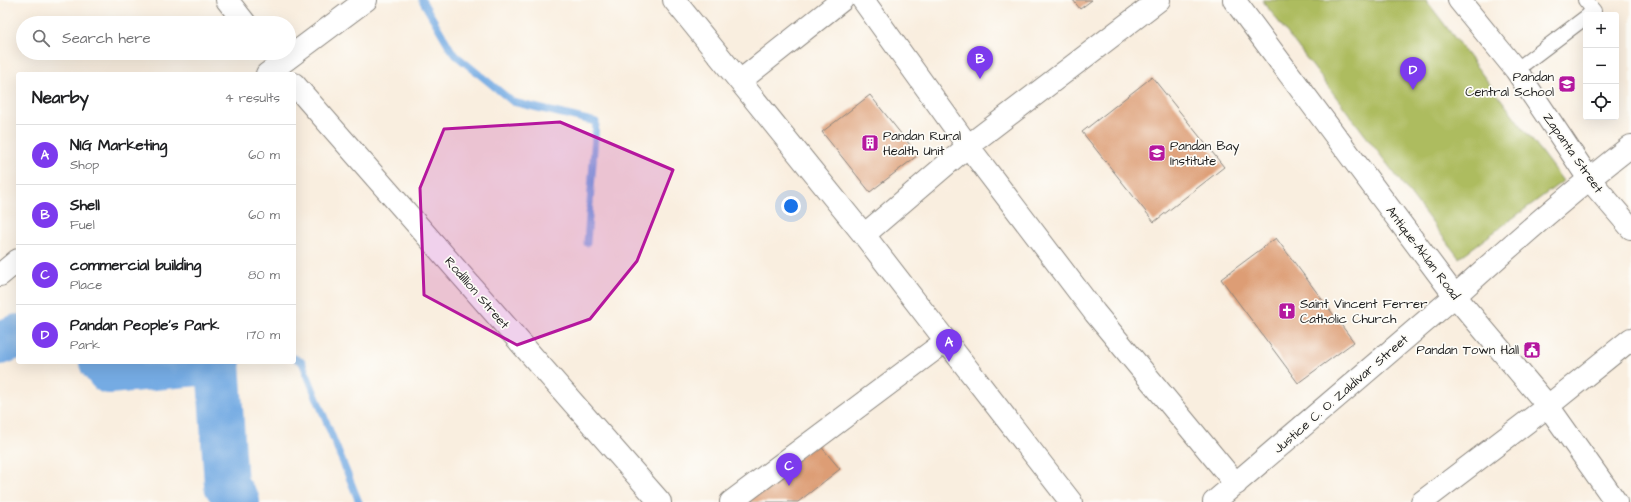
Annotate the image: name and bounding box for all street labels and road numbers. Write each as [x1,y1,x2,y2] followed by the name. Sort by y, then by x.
[1539,109,1608,197] street label: Zapanta Street
[1382,202,1464,304] street label: Antique-Aklan Road
[441,253,514,334] street label: Rodillion Street
[1270,330,1413,458] street label: Justice C. O. Zaldivar Street

